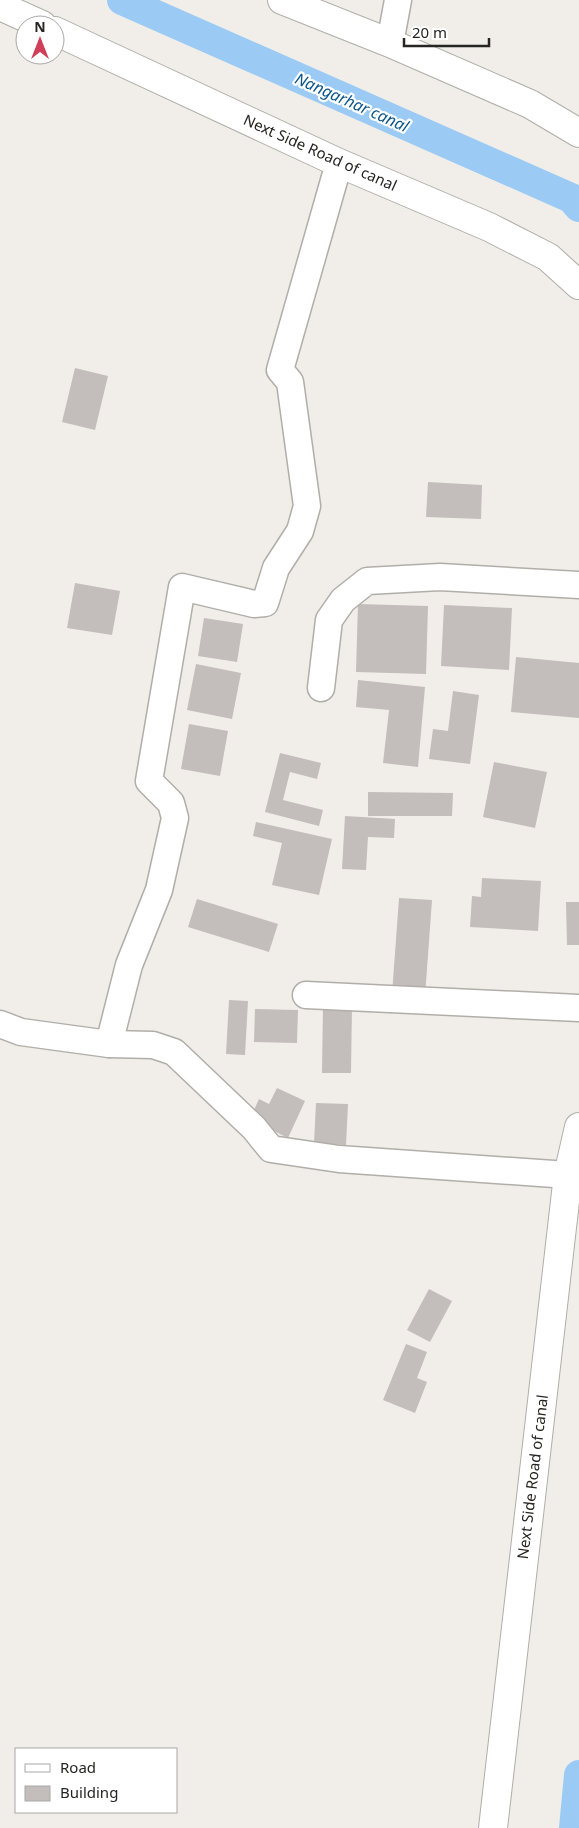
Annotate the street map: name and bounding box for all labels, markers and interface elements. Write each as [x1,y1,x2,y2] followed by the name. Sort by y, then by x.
[15,15,65,65] north arrow
[404,15,489,47] scale bar
[34,17,46,36] text: N
[412,22,447,42] text: 20 m
[292,67,413,137] water label: Nangarhar canal
[241,109,400,195] street label: Next Side Road of canal
[512,1393,552,1560] street label: Next Side Road of canal
[15,1748,178,1813] legend
[60,1757,96,1777] text: Road
[60,1782,118,1802] text: Building

